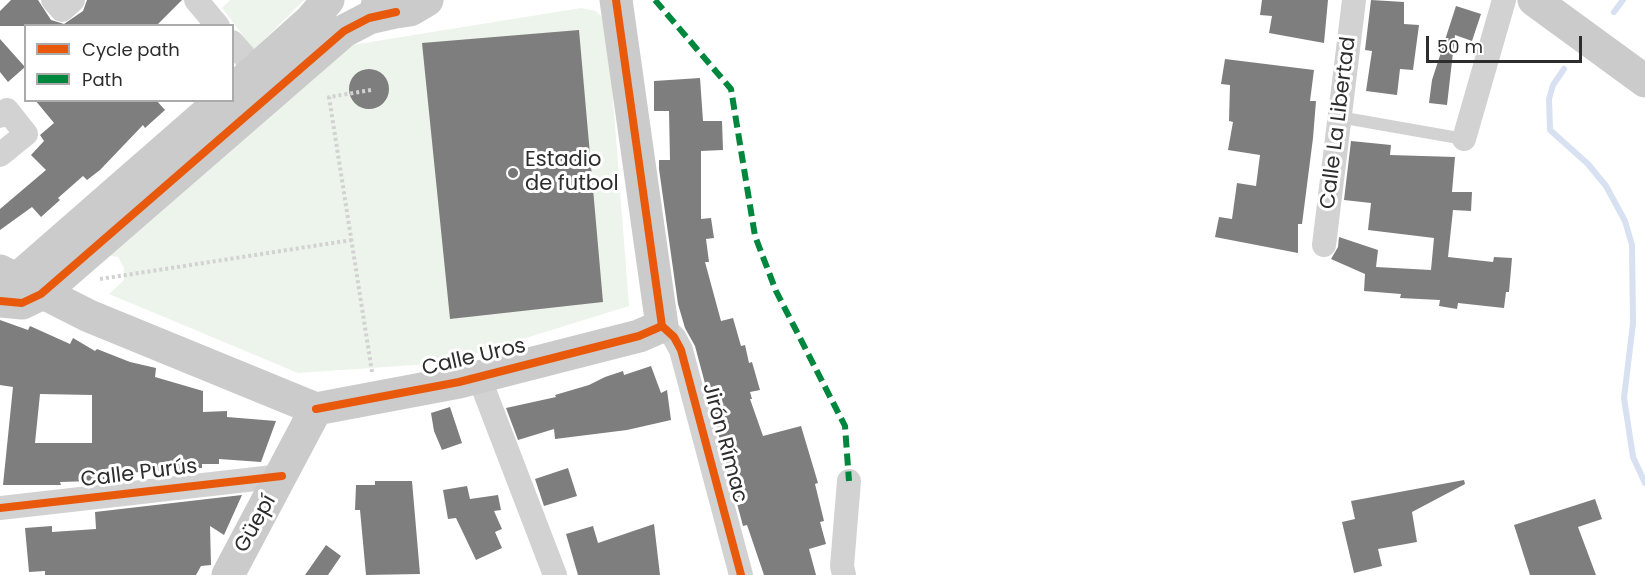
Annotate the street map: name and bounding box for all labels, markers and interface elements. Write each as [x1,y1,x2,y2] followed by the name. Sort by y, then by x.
[24,24,234,102] legend
[1429,24,1585,62] scale bar
[1437,34,1483,59] text: 50 m
[1316,35,1362,211] street label: Calle La Libertad
[82,37,180,62] text: Cycle path
[82,67,123,92] text: Path
[525,148,619,198] place label: Estadio de futbol
[506,166,520,180] marker: Estadio de futbol
[420,334,528,382] street label: Calle Uros
[696,380,752,506] street label: Jirón Rímac
[79,454,199,494] street label: Calle Purús
[230,491,282,557] street label: Güepí

